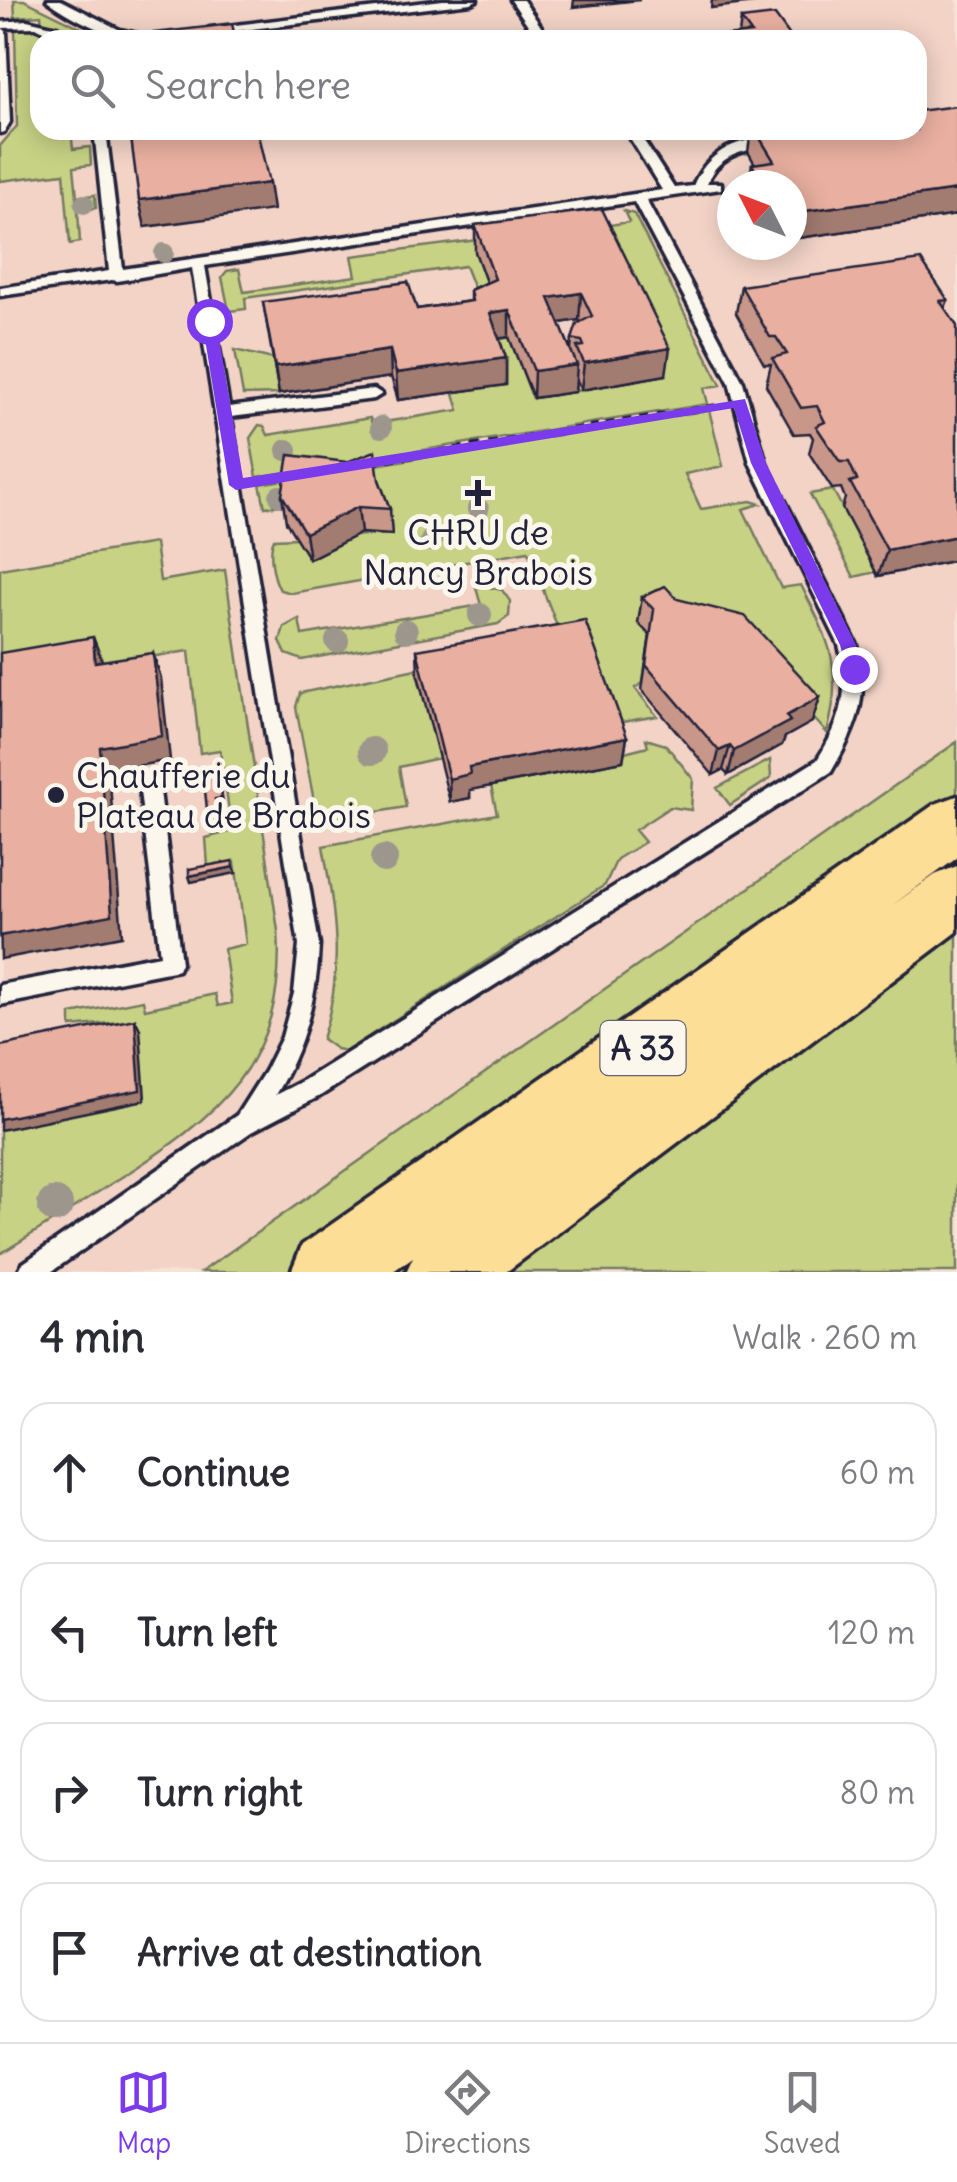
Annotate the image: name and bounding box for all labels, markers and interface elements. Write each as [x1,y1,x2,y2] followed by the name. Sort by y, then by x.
[30,30,927,140] search box
[65,58,120,113] icon: search
[145,62,351,109] text: Search here
[717,170,807,260] north arrow
[187,299,233,345] route start
[465,480,491,506] marker: CHRU de Nancy Brabois
[363,510,593,594] place label: CHRU de Nancy Brabois
[832,647,878,693] route end
[76,753,371,837] place label: Chaufferie du Plateau de Brabois
[45,784,67,806] marker: Chaufferie du Plateau de Brabois
[600,1021,686,1075] road number: A 33
[40,1311,145,1363] text: 4 min
[732,1317,917,1358] text: Walk · 260 m
[42,1445,97,1500] icon: ahead
[137,1449,290,1496] text: Continue
[840,1452,915,1493] text: 60 m
[42,1605,97,1660] icon: left
[137,1609,277,1656] text: Turn left
[828,1612,915,1653] text: 120 m
[42,1765,97,1820] icon: right
[137,1769,303,1816] text: Turn right
[840,1772,915,1813] text: 80 m
[42,1925,97,1980] icon: arrive
[137,1929,482,1976] text: Arrive at destination
[116,2065,171,2161] tab: Map
[404,2065,531,2161] tab: Directions
[764,2065,841,2161] tab: Saved

